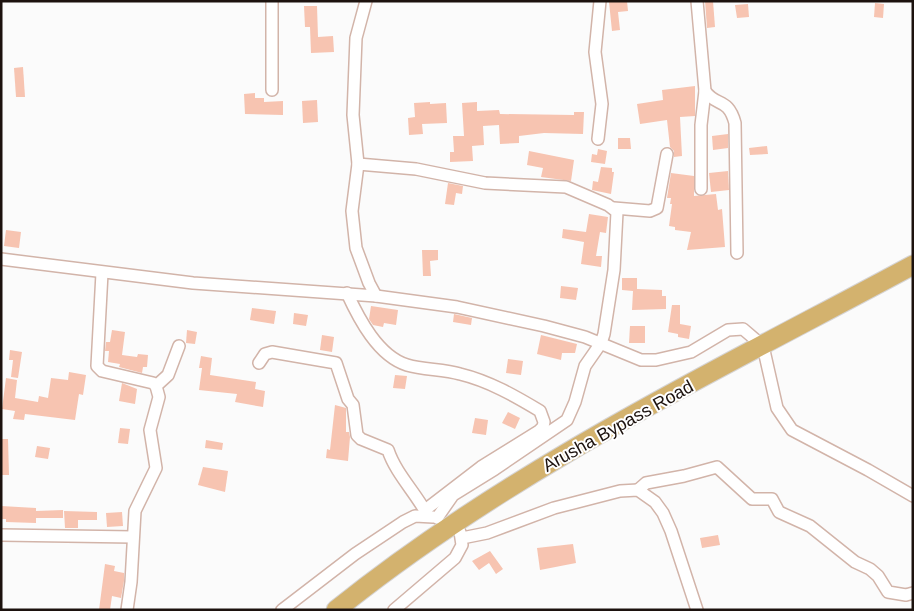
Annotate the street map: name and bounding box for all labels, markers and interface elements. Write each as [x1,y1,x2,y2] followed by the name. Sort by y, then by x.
[539,376,697,476] street label: Arusha Bypass Road

